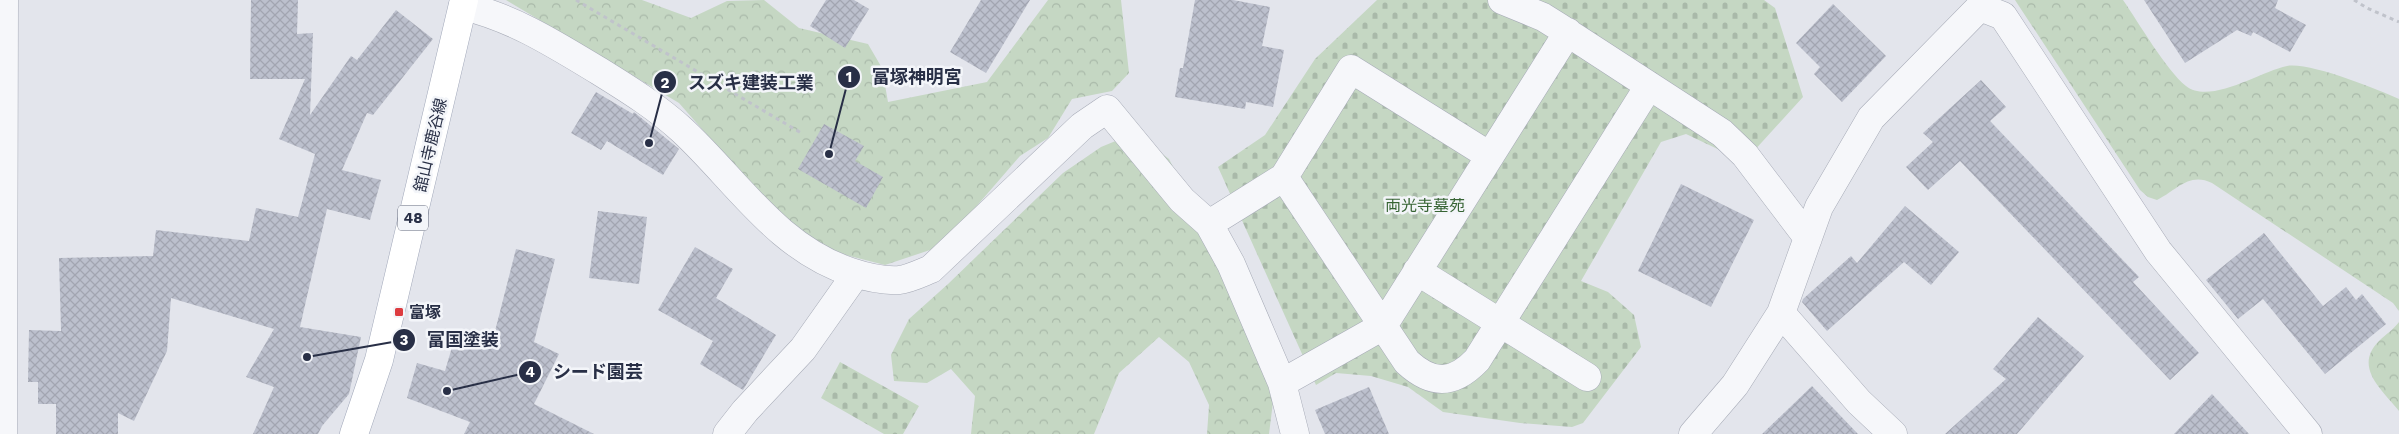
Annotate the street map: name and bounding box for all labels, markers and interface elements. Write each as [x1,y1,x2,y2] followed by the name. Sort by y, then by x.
[837,61,972,94] callout: 富塚神明宮
[653,66,824,99] callout: スズキ建装工業
[872,66,962,87] text: 富塚神明宮
[846,68,852,86] text: 1
[688,72,814,93] text: スズキ建装工業
[661,74,670,92] text: 2
[410,96,451,194] street label: 舘山寺鹿谷線
[1385,196,1465,215] park label: 両光寺墓苑
[398,206,428,230] road number: 48
[409,303,441,322] place label: 富塚
[393,306,405,318] marker: 富塚
[392,324,509,357] callout: 富国塗装
[427,329,499,350] text: 富国塗装
[400,331,409,349] text: 3
[518,355,653,388] callout: シード園芸
[553,361,643,382] text: シード園芸
[525,363,535,381] text: 4

